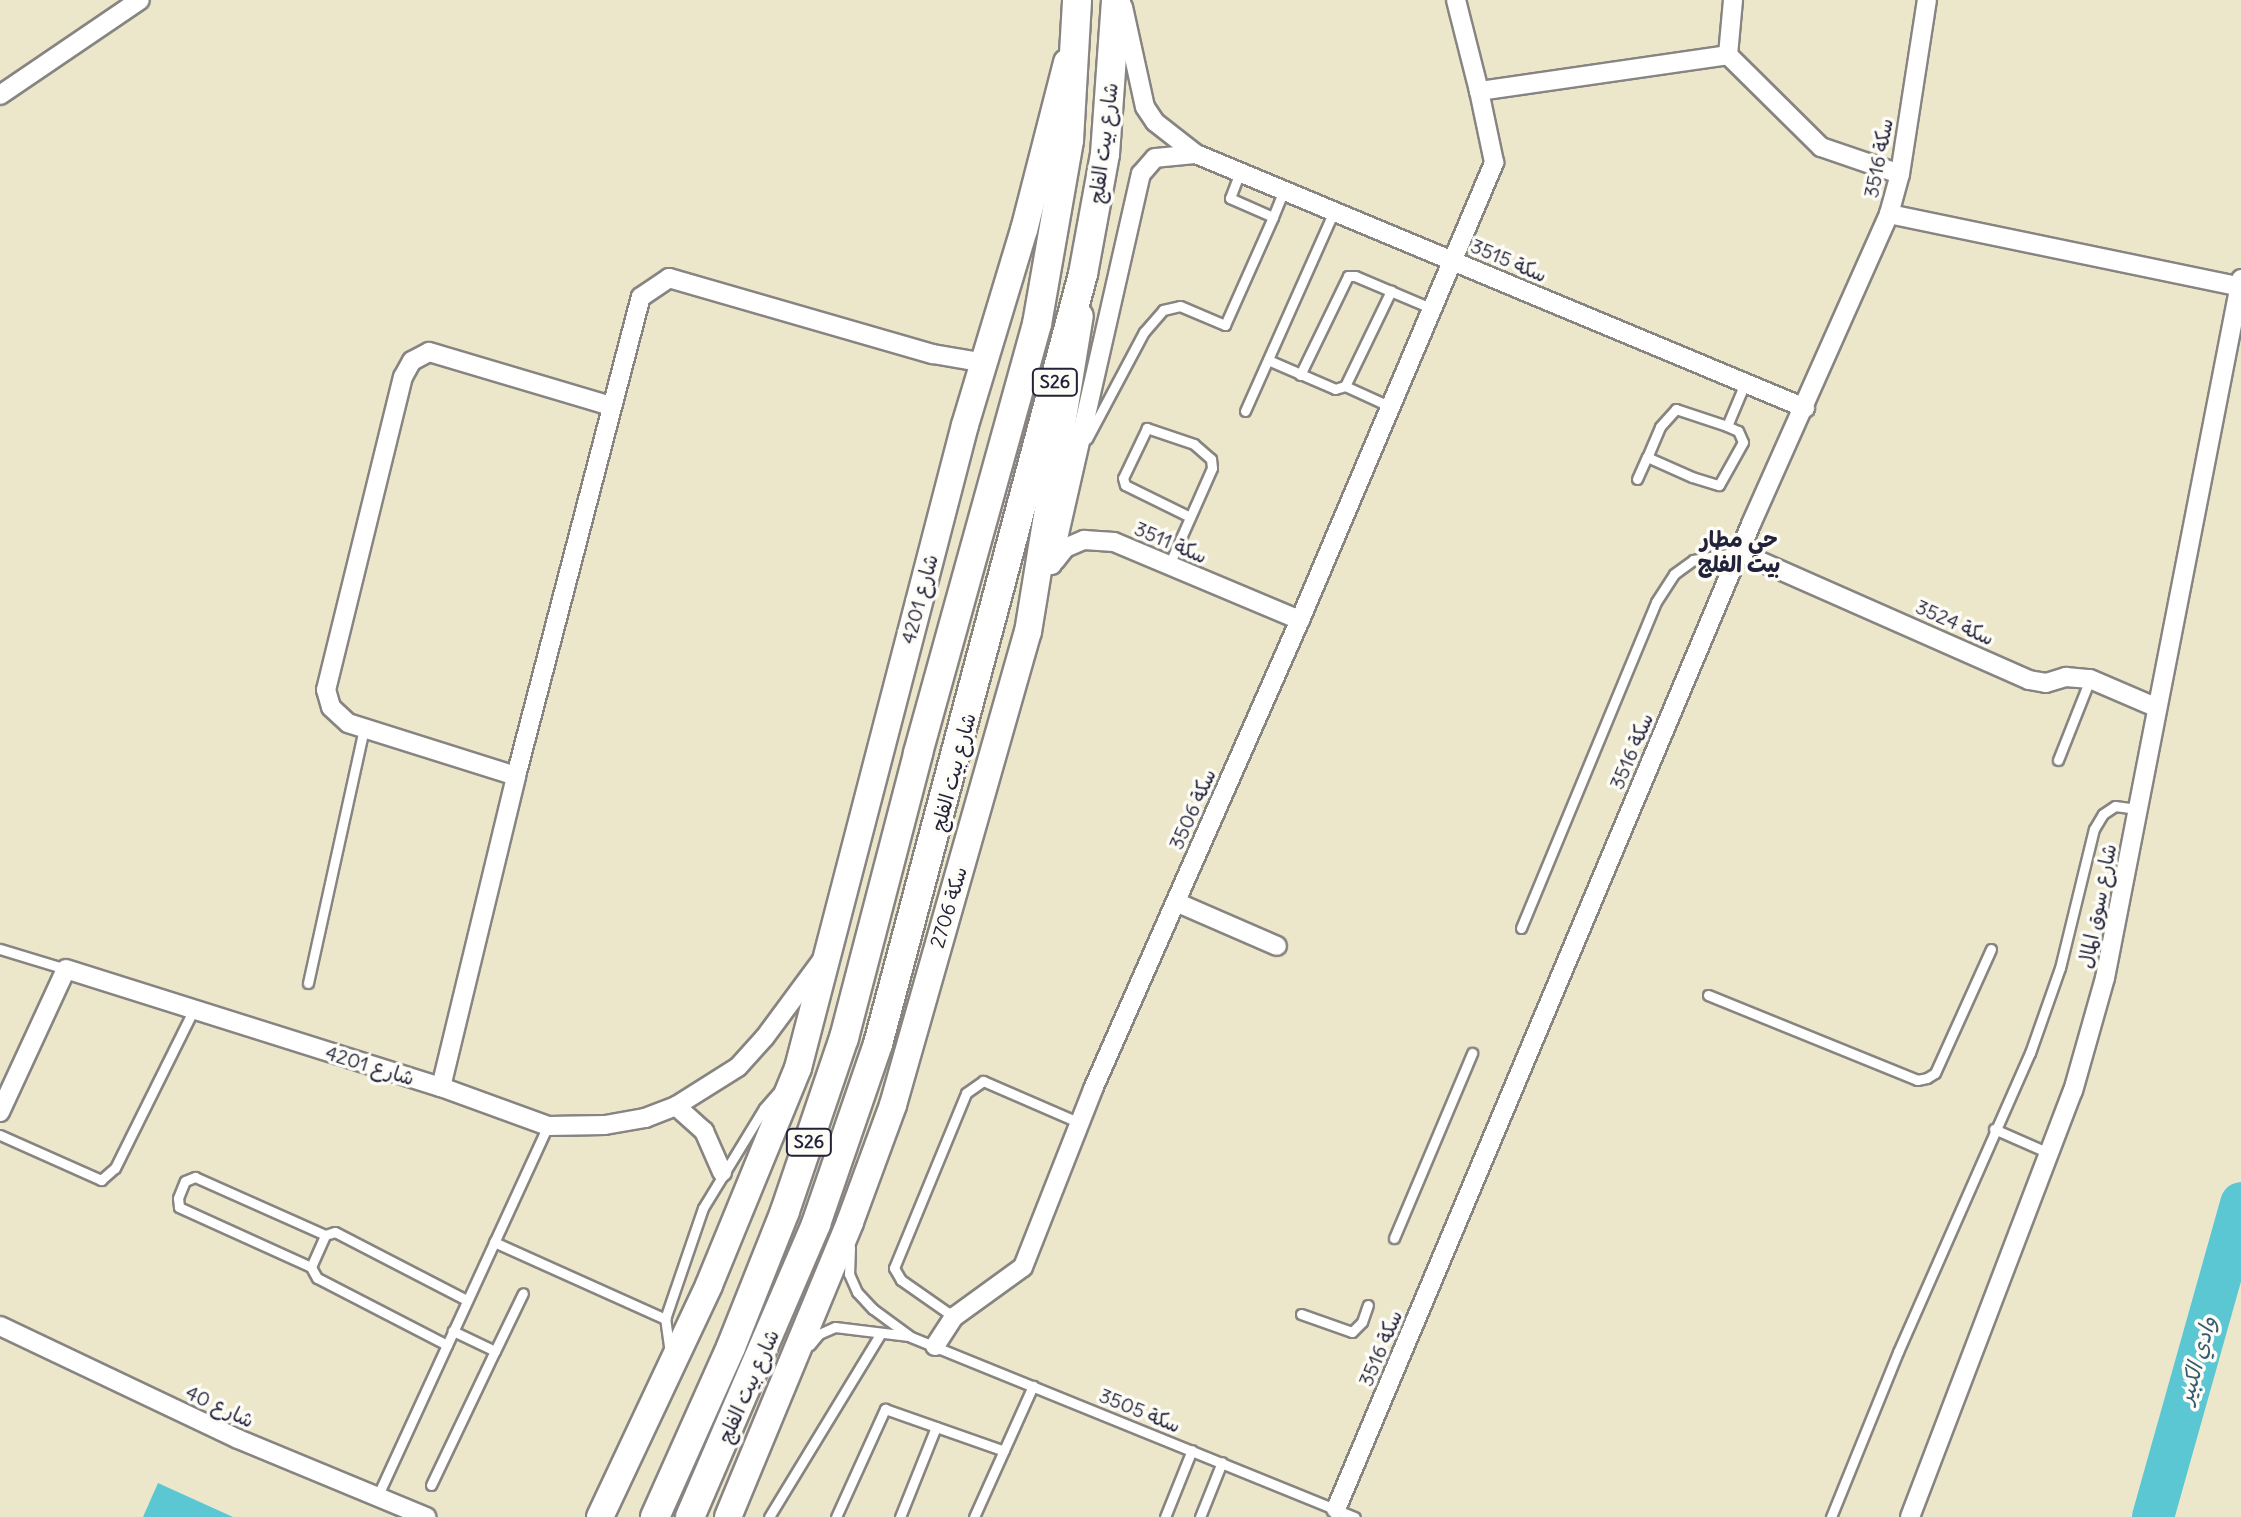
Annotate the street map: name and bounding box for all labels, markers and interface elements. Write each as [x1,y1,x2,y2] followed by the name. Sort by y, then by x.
[1084,81,1122,205] street label: شارع بيت الفلج
[1859,116,1897,200] street label: سكة 3516
[1467,233,1551,287] street label: سكة 3515
[1031,368,1079,396] road number: S26
[1131,516,1211,568] street label: سكة 3511
[1698,526,1780,578] district label: حي مطار بيت الفلج
[896,552,942,646] street label: شارع 4201
[1912,594,1998,650] street label: سكة 3524
[1604,709,1658,793] street label: سكة 3516
[926,710,980,834] street label: شارع بيت الفلج
[1164,765,1220,853] street label: سكة 3506
[2073,842,2121,970] street label: شارع سوق المال
[924,864,972,950] street label: سكة 2706
[323,1040,417,1090] street label: شارع 4201
[785,1128,833,1156] road number: S26
[1353,1306,1407,1390] street label: سكة 3516
[2172,1314,2222,1406] water label: وادي الكبير
[712,1326,784,1446] street label: شارع بيت الفلج
[182,1380,258,1432] street label: 40 شارع
[1096,1383,1184,1437] street label: سكة 3505

